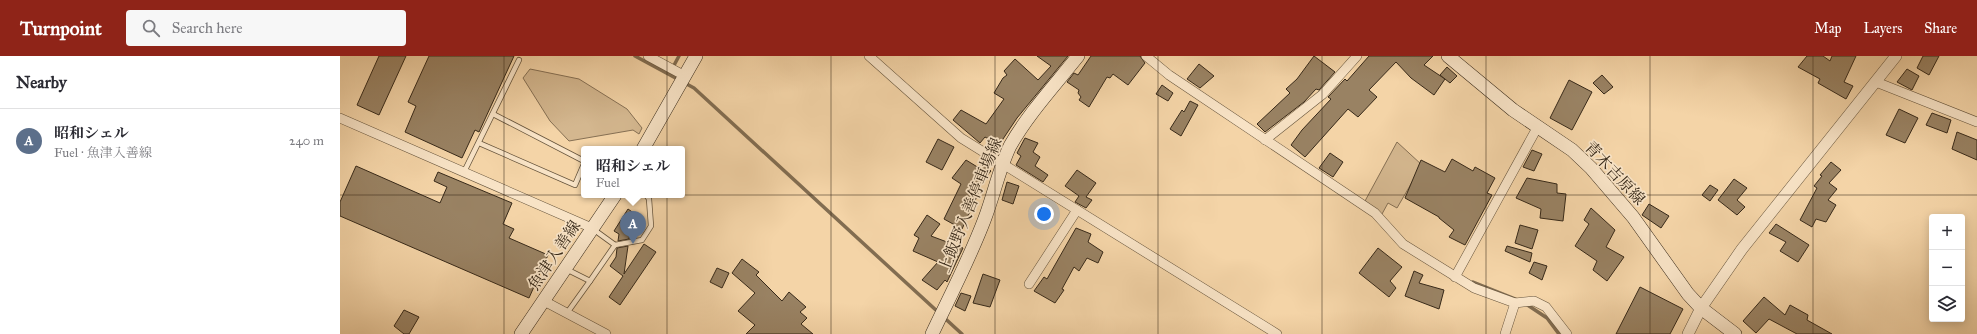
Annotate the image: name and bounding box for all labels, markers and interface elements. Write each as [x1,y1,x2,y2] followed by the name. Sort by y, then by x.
[126,10,406,46] search box
[20,17,102,40] text: Turnpoint
[140,17,162,39] icon: search
[172,19,243,37] text: Search here
[1814,20,1842,37] text: Map
[1864,20,1902,37] text: Layers
[1924,20,1957,37] text: Share
[16,72,67,93] text: Nearby
[54,124,129,142] text: 昭和シェル
[25,133,33,149] text: A
[289,133,324,149] text: 240 m
[934,135,1006,275] street label: 上飯野入善停車場線
[1581,137,1649,209] street label: 青木吉原線
[54,145,152,161] text: Fuel · 魚津入善線
[581,146,685,198] popup
[596,157,670,175] text: 昭和シェル
[596,175,620,191] text: Fuel
[1034,204,1054,224] your location
[620,211,646,244] pin: A
[1929,214,1965,322] map controls
[1929,214,1965,250] button: +
[524,217,584,293] street label: 魚津入善線
[1929,250,1965,286] button: −
[1929,286,1965,322] button: layers

